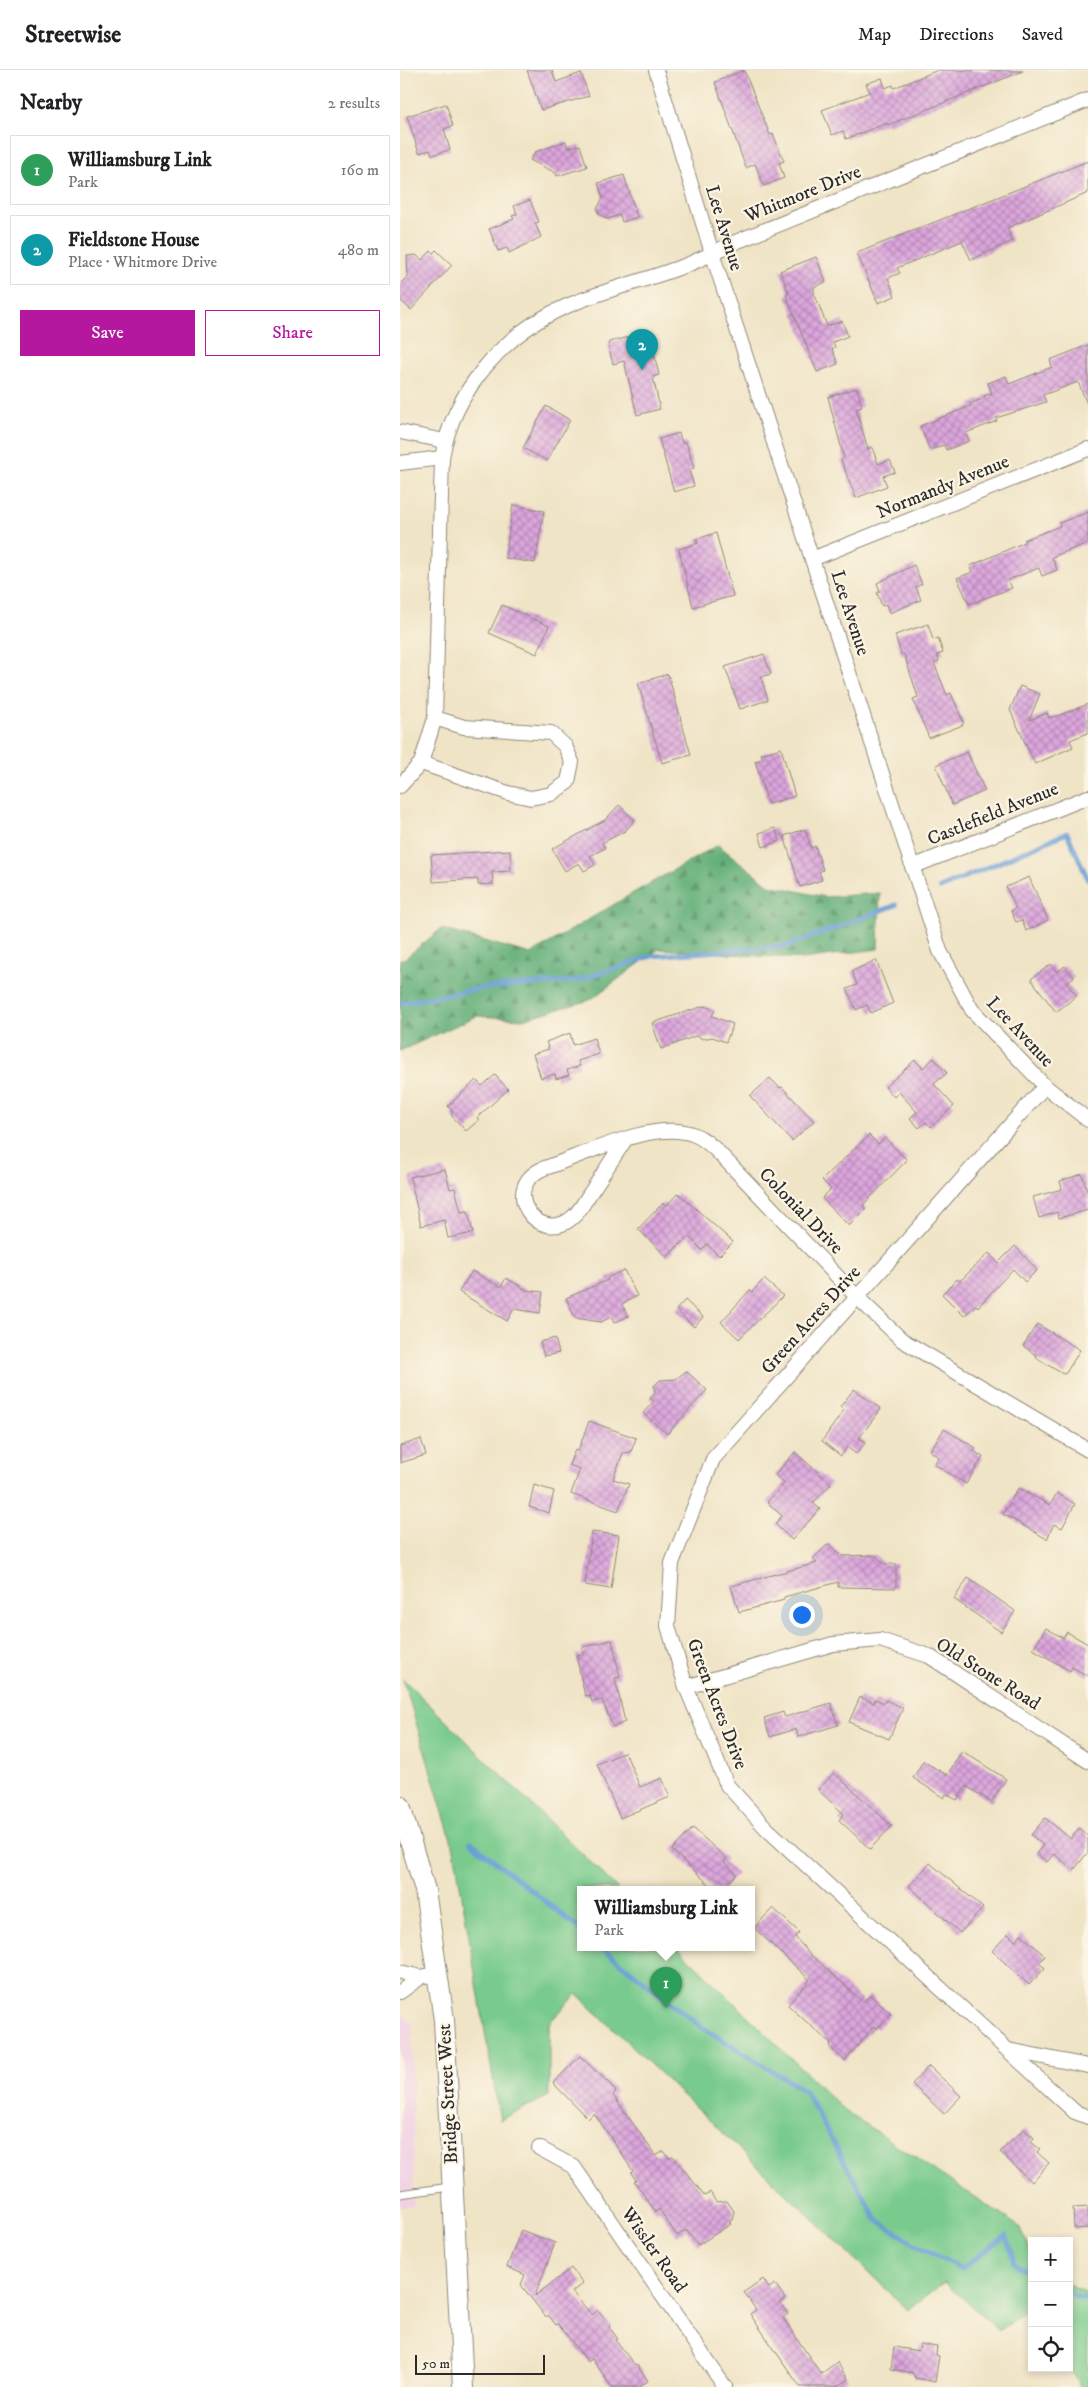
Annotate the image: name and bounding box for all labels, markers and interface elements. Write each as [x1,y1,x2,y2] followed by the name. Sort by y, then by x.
[25,20,121,50] text: Streetwise
[858,24,891,46] text: Map
[919,24,994,46] text: Directions
[1022,24,1063,46] text: Saved
[20,90,82,116] text: Nearby
[328,93,380,113] text: 2 results
[68,149,212,172] text: Williamsburg Link
[34,160,40,180] text: 1
[341,160,379,180] text: 160 m
[740,160,865,228] street label: Whitmore Drive
[68,172,98,192] text: Park
[700,182,748,274] street label: Lee Avenue
[68,229,199,252] text: Fieldstone House
[33,240,41,260] text: 2
[338,240,379,260] text: 480 m
[68,252,217,272] text: Place · Whitmore Drive
[20,310,195,356] button: Save
[205,310,380,356] button: Share
[626,329,658,370] pin: 2
[873,450,1013,524] street label: Normandy Avenue
[825,567,875,659] street label: Lee Avenue
[924,777,1062,851] street label: Castlefield Avenue
[981,992,1059,1072] street label: Lee Avenue
[754,1163,848,1259] street label: Colonial Drive
[756,1261,866,1379] street label: Green Acres Drive
[789,1602,815,1628] your location
[931,1633,1045,1716] street label: Old Stone Road
[682,1635,753,1773] street label: Green Acres Drive
[577,1886,755,1951] popup
[594,1897,738,1920] text: Williamsburg Link
[594,1920,624,1940] text: Park
[650,1967,682,2008] pin: 1
[433,2023,463,2165] street label: Bridge Street West
[616,2202,692,2298] street label: Wissler Road
[1028,2237,1073,2372] map controls
[1028,2237,1073,2282] button: +
[1028,2282,1073,2327] button: −
[1028,2327,1073,2372] button: locate
[415,2352,545,2375] scale bar
[422,2355,450,2373] text: 50 m

